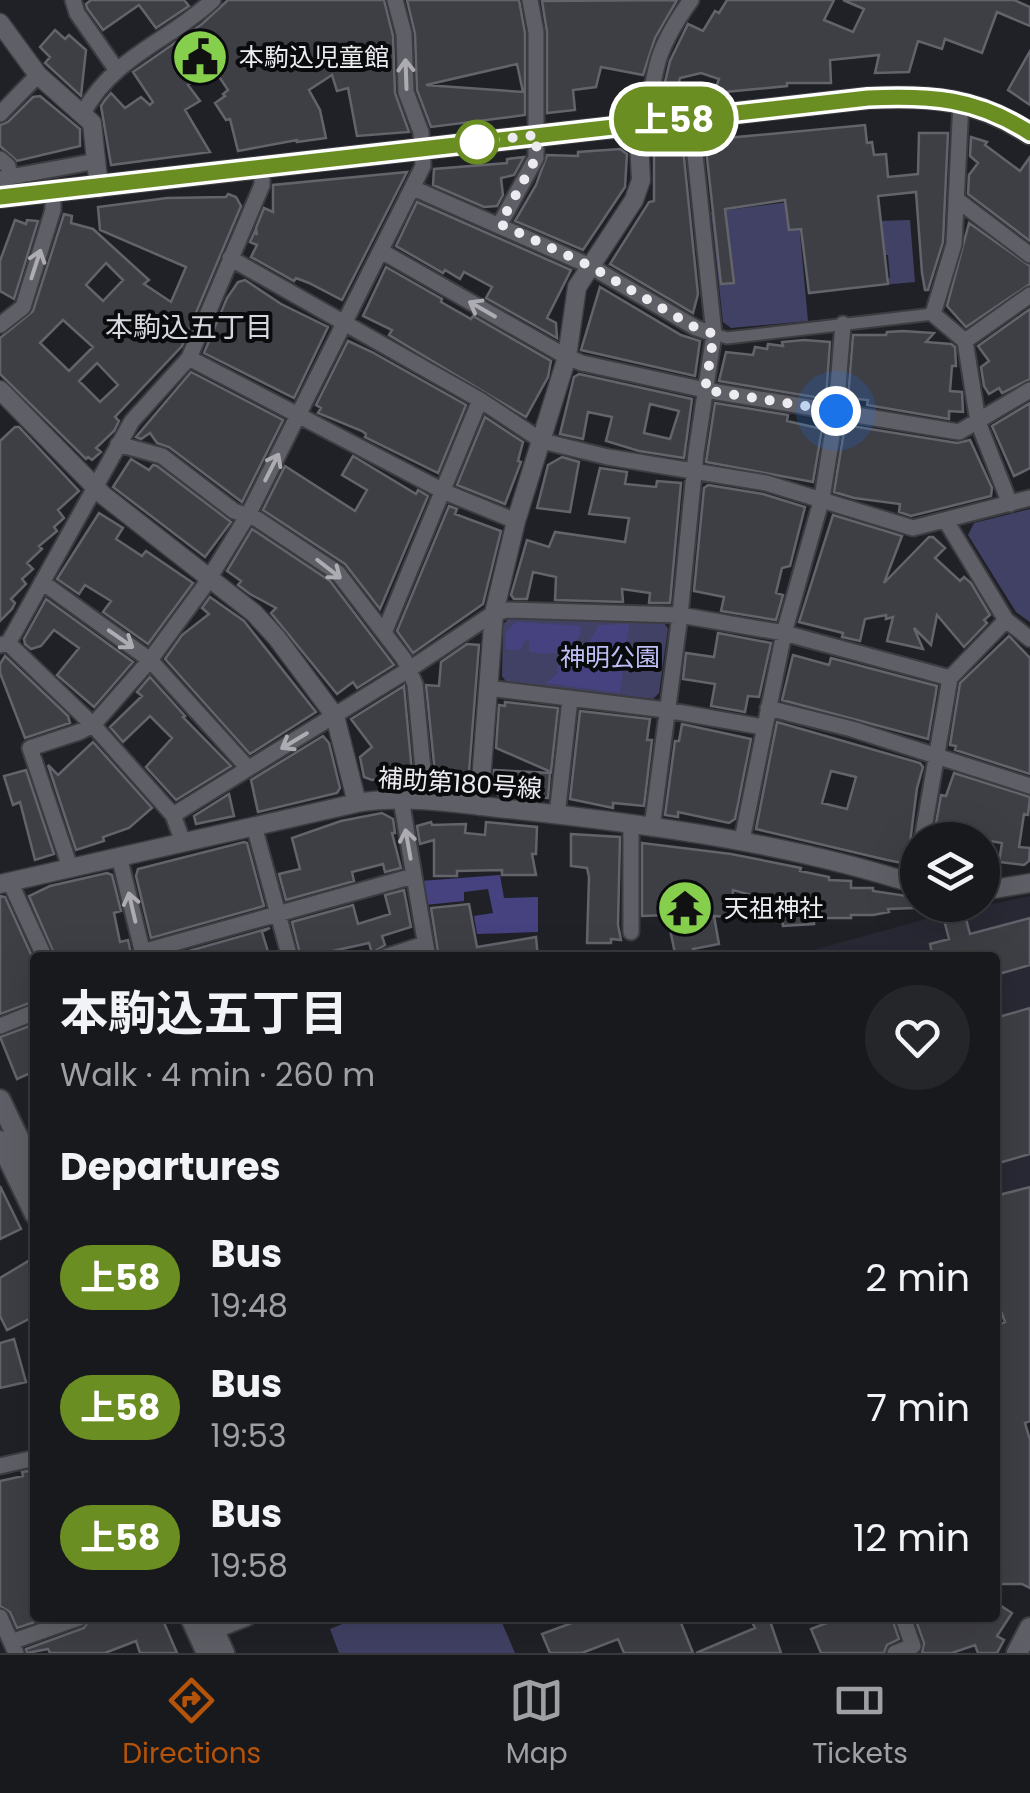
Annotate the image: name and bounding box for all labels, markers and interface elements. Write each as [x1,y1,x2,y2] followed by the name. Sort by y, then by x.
[170,27,230,87] public building icon: 本駒込児童館
[239,40,389,75] place label: 本駒込児童館
[396,59,415,91] one-way arrow
[616,86,732,152] line badge: 上58
[634,95,714,144] text: 上58
[456,121,498,163] unlabelled marker
[29,249,47,281] one-way arrow
[468,298,497,318] one-way arrow
[105,308,273,347] district label: 本駒込五丁目
[811,386,861,436] your location
[263,453,282,483] one-way arrow
[315,557,341,579] one-way arrow
[107,628,134,649] one-way arrow
[560,640,660,675] park label: 神明公園
[280,731,309,751] one-way arrow
[377,760,543,807] street label: 補助第180号線
[900,822,1000,922] map controls
[900,822,1000,922] button: layers
[398,828,417,861] one-way arrow
[655,878,715,938] temple icon: 天祖神社
[724,891,824,926] place label: 天祖神社
[121,892,140,923] one-way arrow
[60,980,348,1047] text: 本駒込五丁目
[865,985,970,1090] button: heart
[60,1052,375,1097] text: Walk · 4 min · 260 m
[60,1140,281,1193] text: Departures
[210,1227,282,1280] text: Bus
[865,1251,970,1304] text: 2 min
[80,1253,160,1302] text: 上58
[210,1283,288,1328] text: 19:48
[210,1357,282,1410] text: Bus
[866,1381,970,1434] text: 7 min
[80,1383,160,1432] text: 上58
[210,1413,287,1458] text: 19:53
[210,1487,282,1540] text: Bus
[853,1511,970,1564] text: 12 min
[80,1513,160,1562] text: 上58
[210,1543,288,1588] text: 19:58
[122,1673,261,1775] tab: Directions
[506,1673,568,1775] tab: Map
[812,1673,908,1775] tab: Tickets

